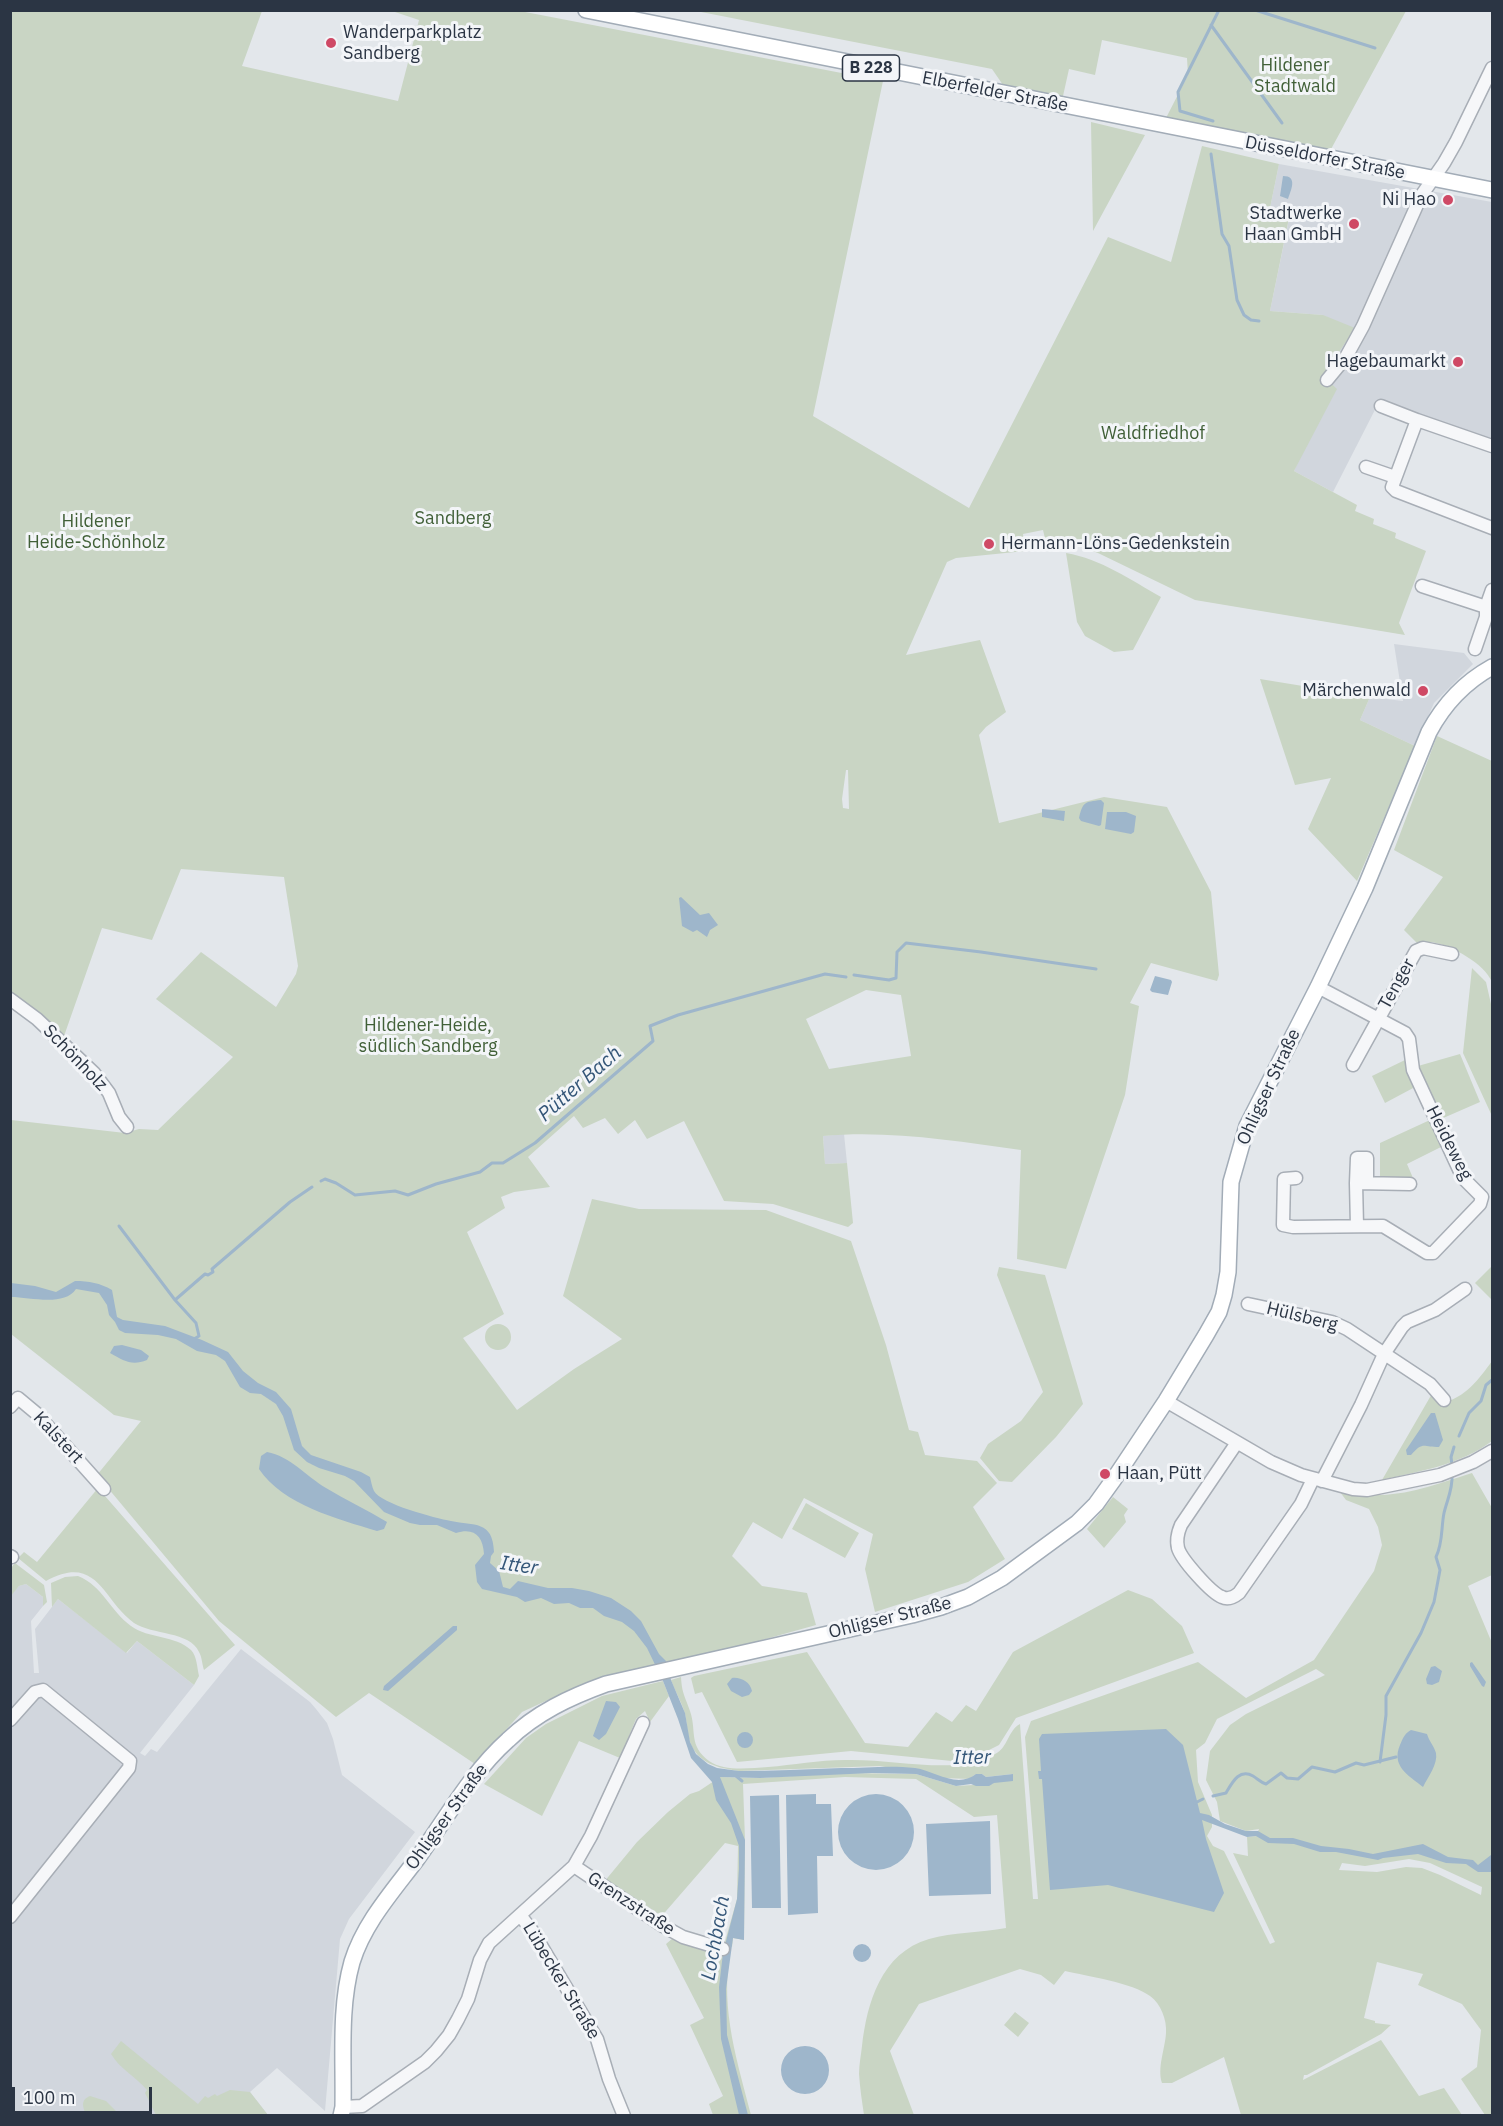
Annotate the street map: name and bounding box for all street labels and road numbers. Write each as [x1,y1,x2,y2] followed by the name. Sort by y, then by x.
[842,55,900,81] road number: B 228
[920,67,1070,117] street label: Elberfelder Straße
[1243,132,1407,184] street label: Düsseldorfer Straße
[1374,955,1420,1013] street label: Tenger
[38,1020,112,1096] street label: Schönholz
[1233,1025,1305,1149] street label: Ohligser Straße
[1421,1102,1477,1184] street label: Heideweg
[1264,1298,1340,1336] street label: Hülsberg
[28,1407,88,1469] street label: Kalstert
[826,1592,954,1644] street label: Ohligser Straße
[401,1760,493,1874] street label: Ohligser Straße
[583,1868,679,1940] street label: Grenzstraße
[518,1919,604,2043] street label: Lübecker Straße

